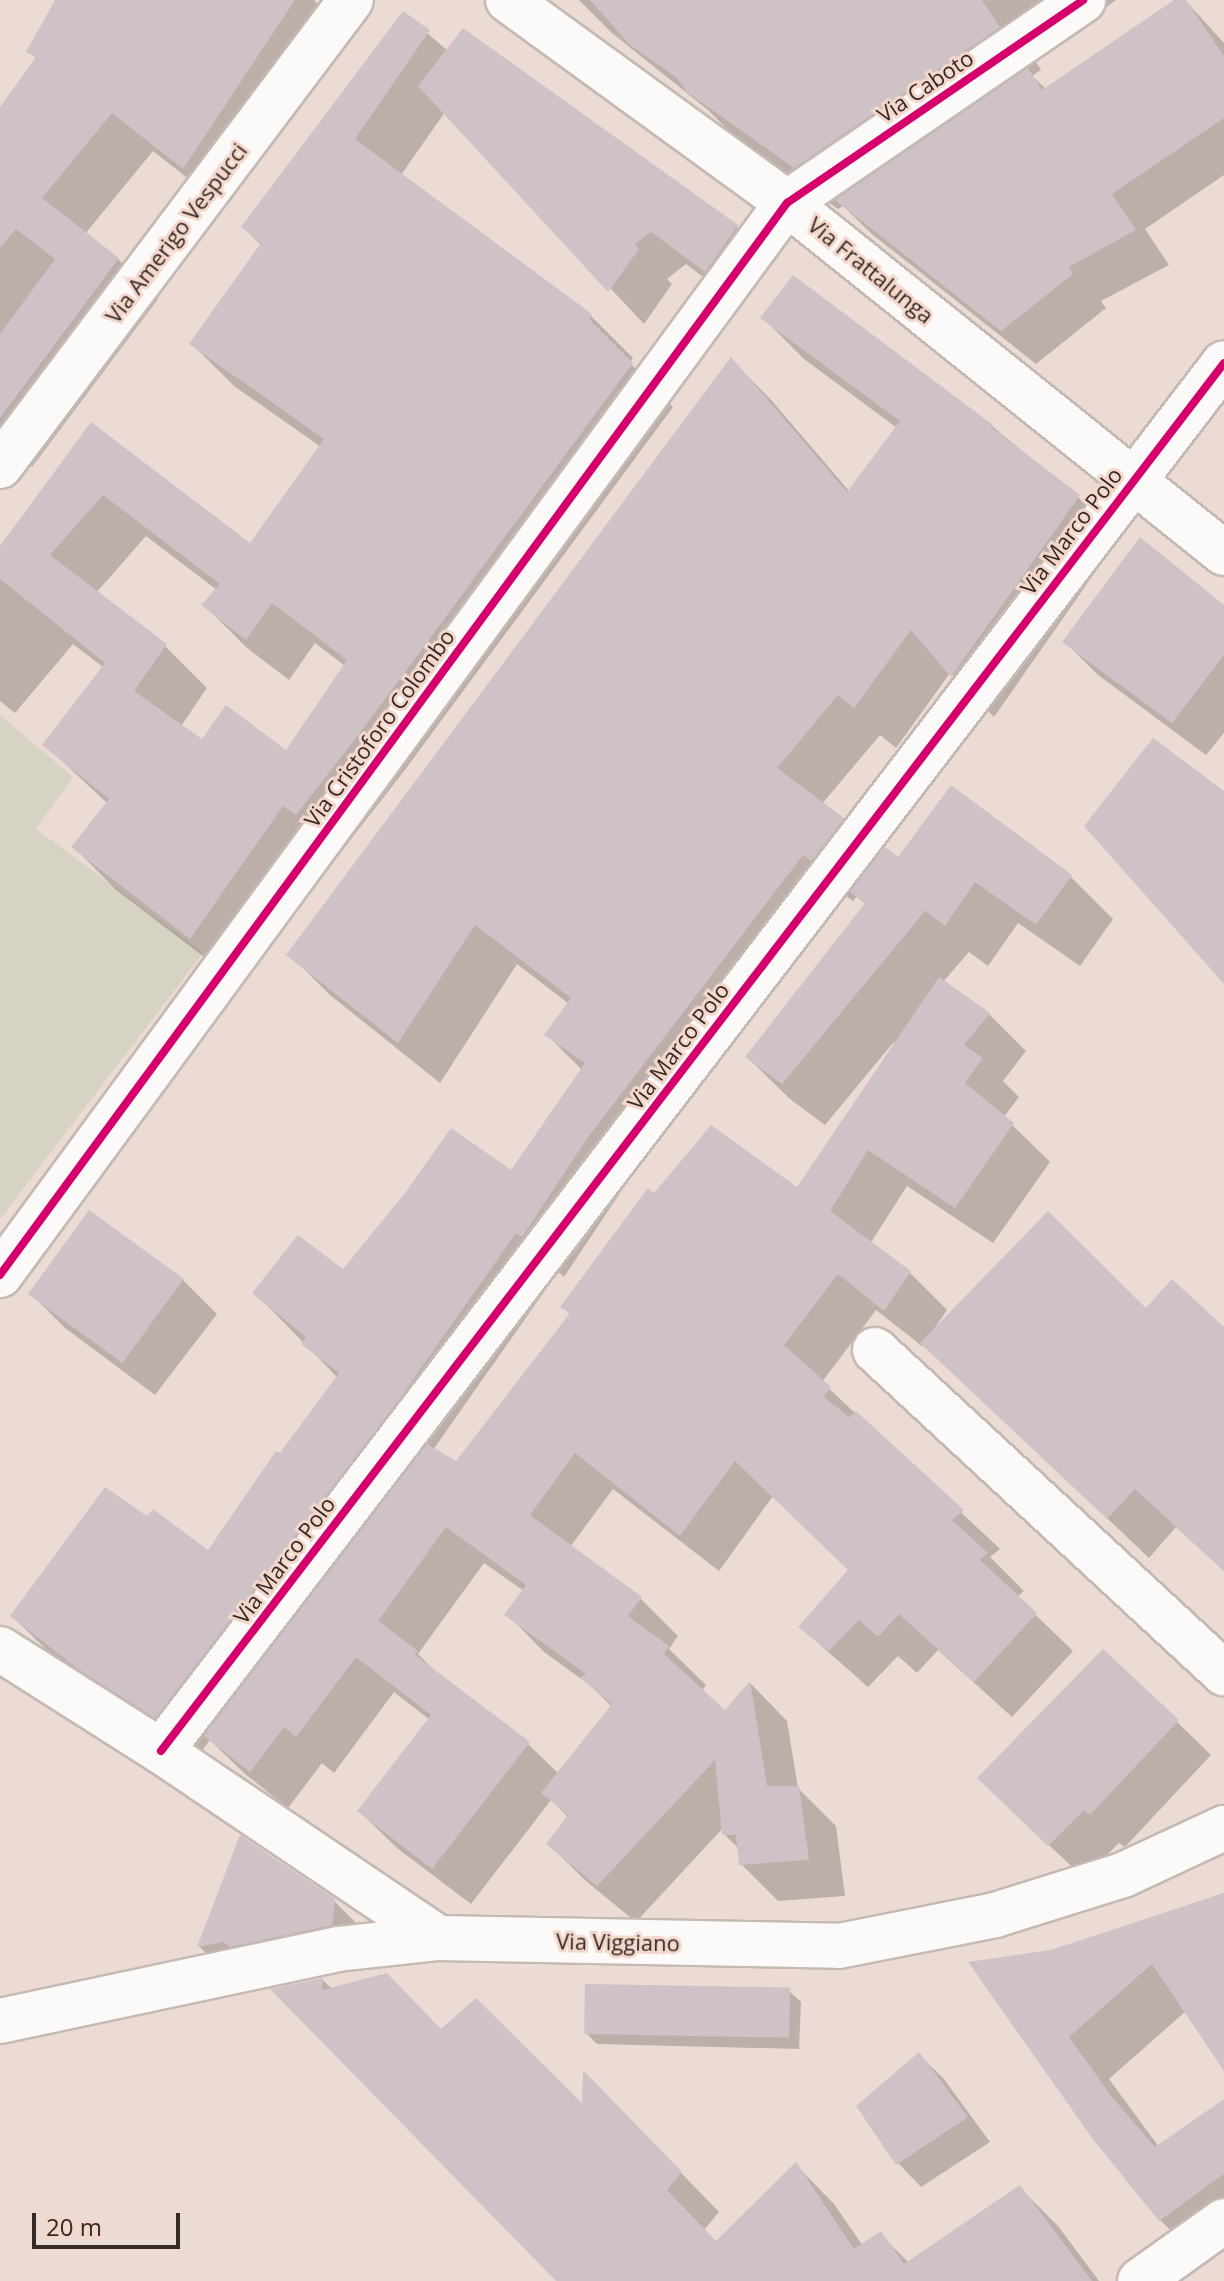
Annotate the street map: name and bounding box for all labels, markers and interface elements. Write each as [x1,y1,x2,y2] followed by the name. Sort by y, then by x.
[872,44,978,128] street label: Via Caboto
[100,138,252,328] street label: Via Amerigo Vespucci
[803,211,939,329] street label: Via Frattalunga
[1015,462,1127,600] street label: Via Marco Polo
[298,624,460,832] street label: Via Cristoforo Colombo
[622,977,734,1115] street label: Via Marco Polo
[228,1491,340,1629] street label: Via Marco Polo
[556,1928,680,1956] street label: Via Viggiano
[36,2197,184,2247] scale bar
[46,2210,102,2243] text: 20 m

